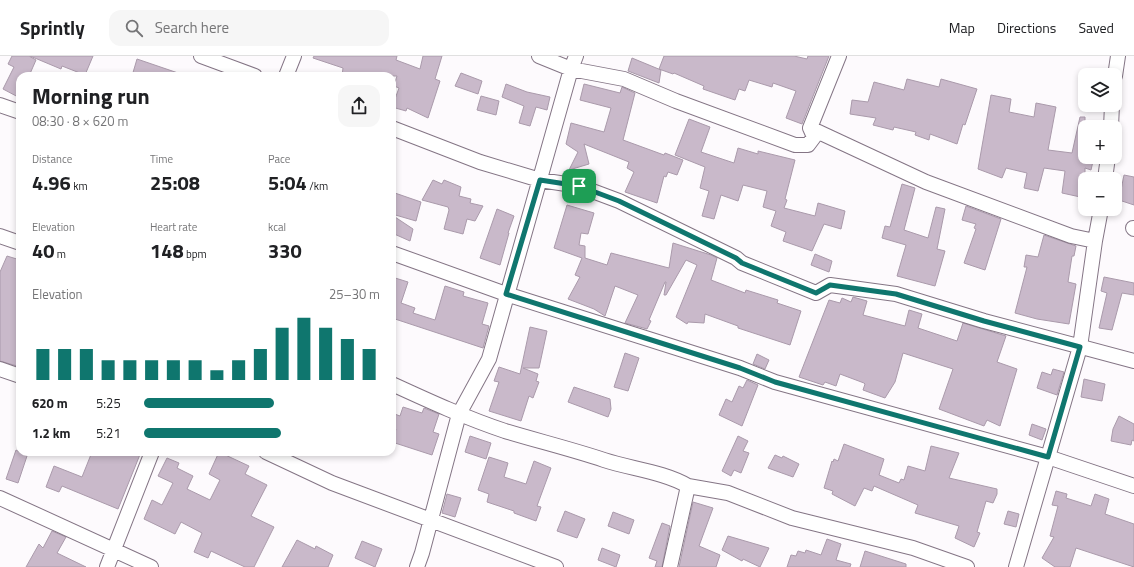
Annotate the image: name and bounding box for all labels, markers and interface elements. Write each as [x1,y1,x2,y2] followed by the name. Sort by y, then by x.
[109,10,389,46] search box
[20,13,85,42] text: Sprintly
[155,16,229,39] text: Search here
[123,17,145,39] icon: search
[949,17,975,38] text: Map
[997,17,1056,38] text: Directions
[1078,17,1114,38] text: Saved
[1078,68,1122,216] map controls
[1078,68,1122,112] button: layers
[32,79,150,113] text: Morning run
[338,85,380,127] button: share
[32,111,128,131] text: 08:30 · 8 × 620 m
[1078,120,1122,164] button: +
[32,151,72,167] text: Distance
[150,151,173,167] text: Time
[268,151,290,167] text: Pace
[32,167,71,198] text: 4.96
[150,167,200,198] text: 25:08
[268,167,307,198] text: 5:04
[562,169,596,203] pin
[1078,172,1122,216] button: −
[568,175,590,197] icon: arrive
[71,178,88,194] text: km
[307,178,328,194] text: /km
[32,219,75,235] text: Elevation
[150,219,197,235] text: Heart rate
[268,219,286,235] text: kcal
[32,235,54,266] text: 40
[150,235,184,266] text: 148
[268,235,302,266] text: 330
[54,246,66,262] text: m
[184,246,207,262] text: bpm
[32,284,83,304] text: Elevation
[329,284,380,304] text: 25–30 m
[32,393,68,413] text: 620 m
[96,393,121,413] text: 5:25
[32,423,70,443] text: 1.2 km
[96,423,121,443] text: 5:21

